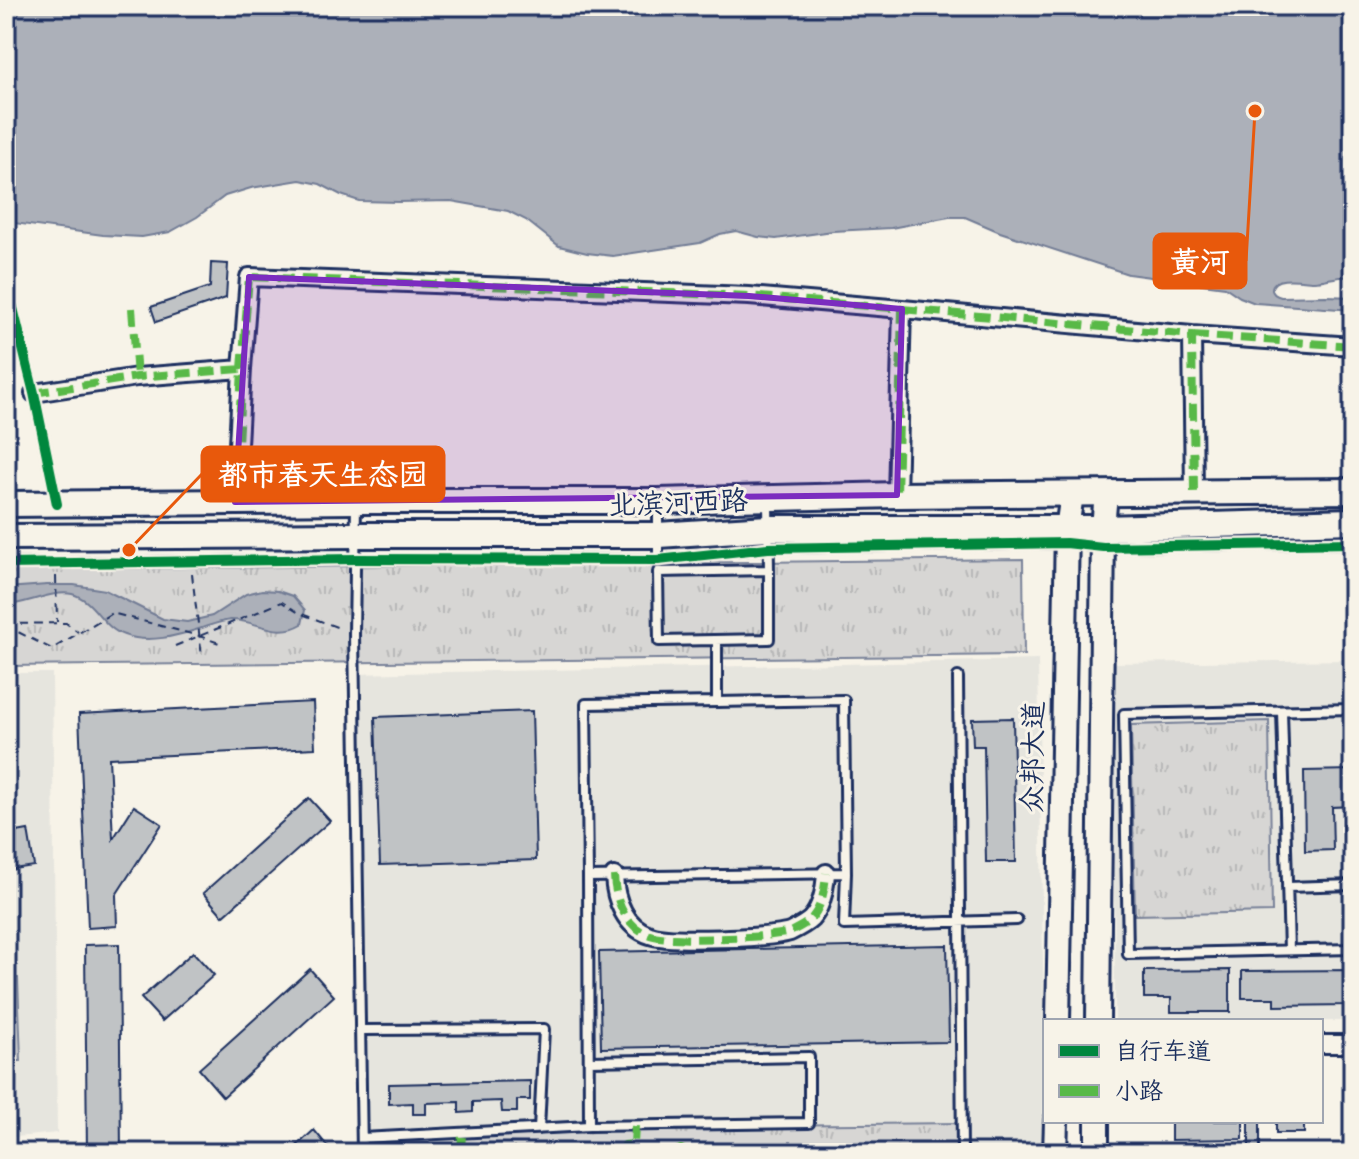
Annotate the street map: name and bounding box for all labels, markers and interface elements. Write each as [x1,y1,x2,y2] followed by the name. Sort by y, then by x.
[1154,234,1246,288] callout: 黄河
[1170,240,1230,288] text: 黄河
[202,447,444,501] callout: 都市春天生态园
[218,453,428,501] text: 都市春天生态园
[607,480,749,529] street label: 北滨河西路
[1011,701,1058,813] street label: 众邦大道
[1043,1019,1323,1123] legend
[1115,1033,1211,1072] text: 自行车道
[1115,1073,1163,1112] text: 小路

